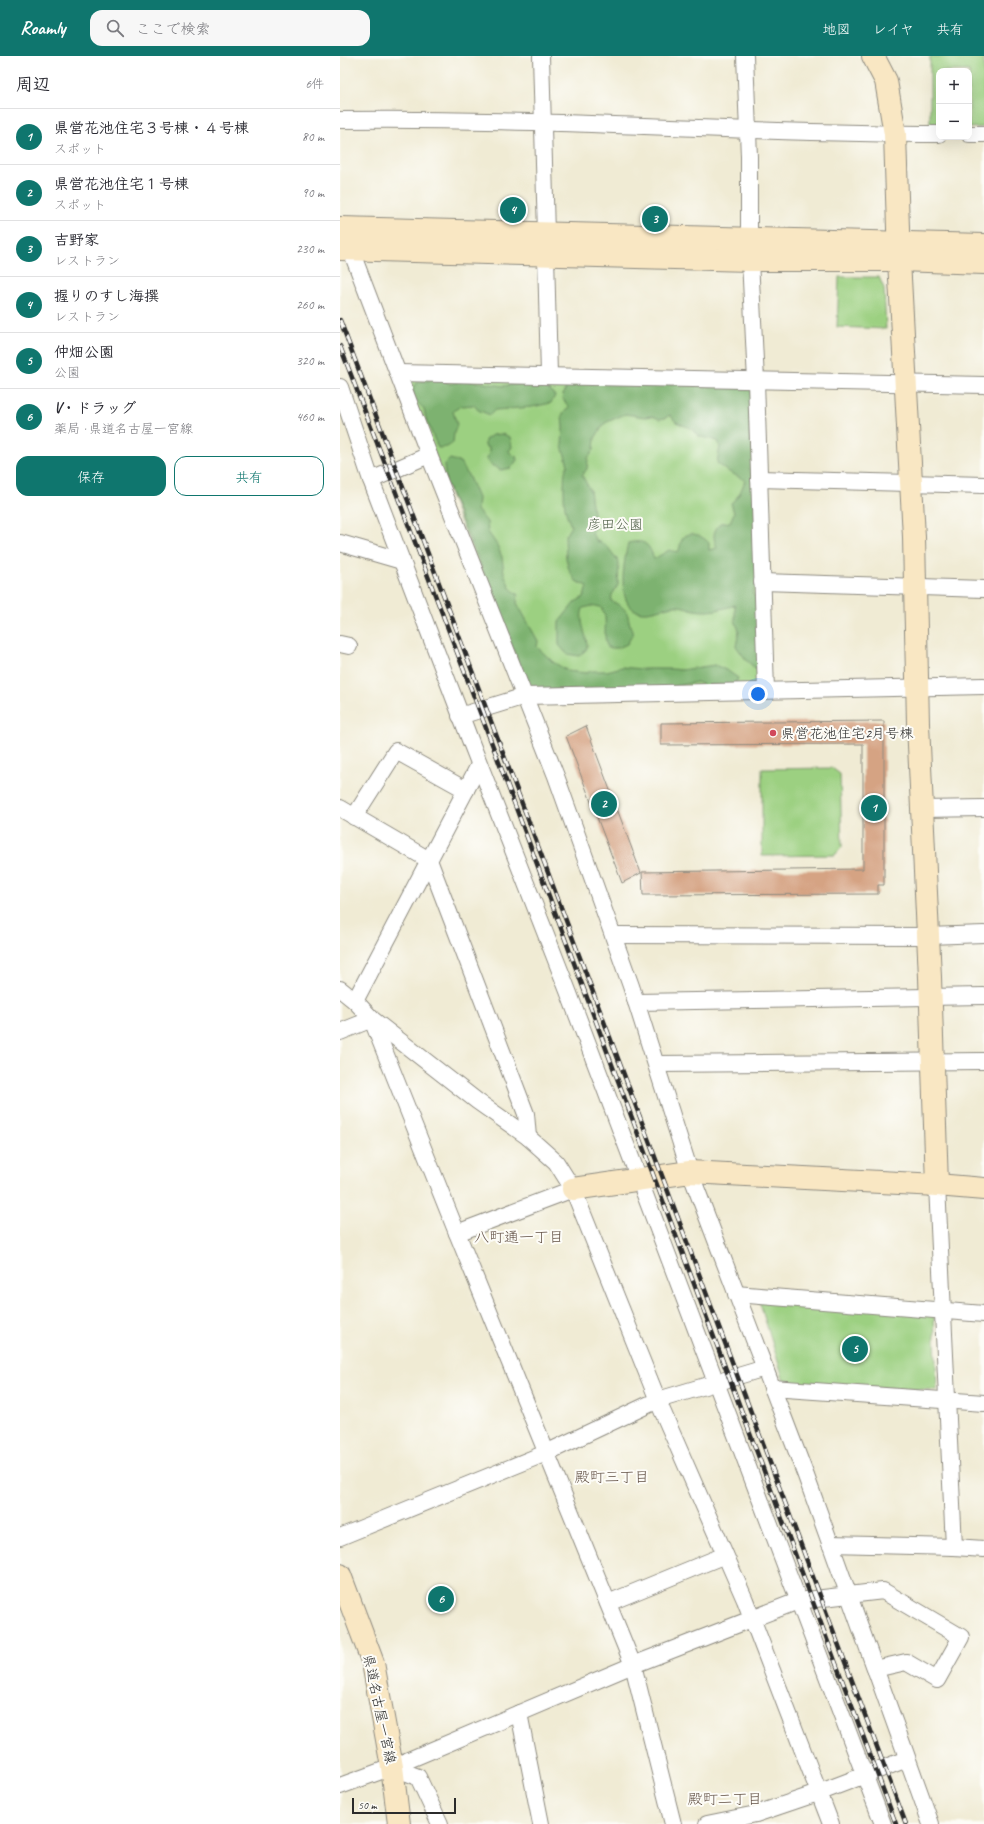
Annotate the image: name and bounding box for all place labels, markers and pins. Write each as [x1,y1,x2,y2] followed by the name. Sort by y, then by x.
[500,195,526,225] pin: 4
[642,204,668,234] pin: 3
[781,725,914,742] place label: 県営花池住宅2月号棟
[768,728,778,738] marker: 県営花池住宅2月号棟
[591,789,617,819] pin: 2
[861,793,887,823] pin: 1
[842,1334,868,1364] pin: 5
[428,1584,454,1614] pin: 6

